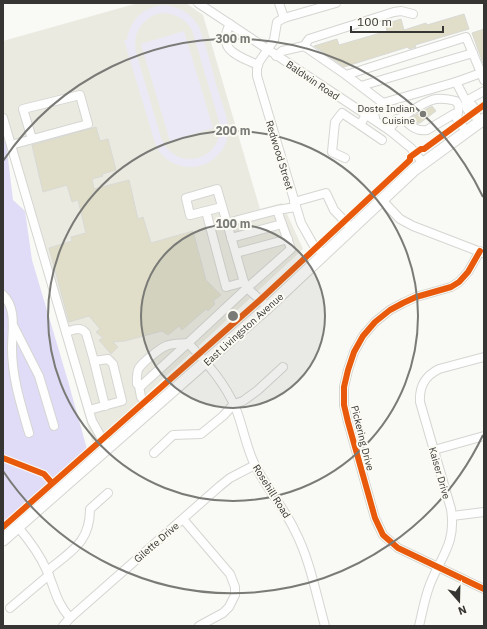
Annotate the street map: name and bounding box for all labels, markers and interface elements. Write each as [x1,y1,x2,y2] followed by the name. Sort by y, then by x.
[351,8,443,34] scale bar
[357,14,392,29] text: 100 m
[215,31,251,46] text: 300 m
[284,58,342,103] street label: Baldwin Road
[358,102,416,127] place label: Doste Indian Cuisine
[418,109,428,119] marker: Doste Indian Cuisine
[263,119,296,192] street label: Redwood Street
[215,123,251,138] text: 200 m
[215,216,251,231] text: 100 m
[201,290,286,369] street label: East Livingston Avenue
[226,309,240,323] centre of rings
[348,404,377,473] street label: Pickering Drive
[426,446,453,501] street label: Kaiser Drive
[250,462,293,521] street label: Rosehill Road
[131,519,182,566] street label: Gilette Drive
[439,581,479,621] north arrow
[456,602,469,618] text: N

